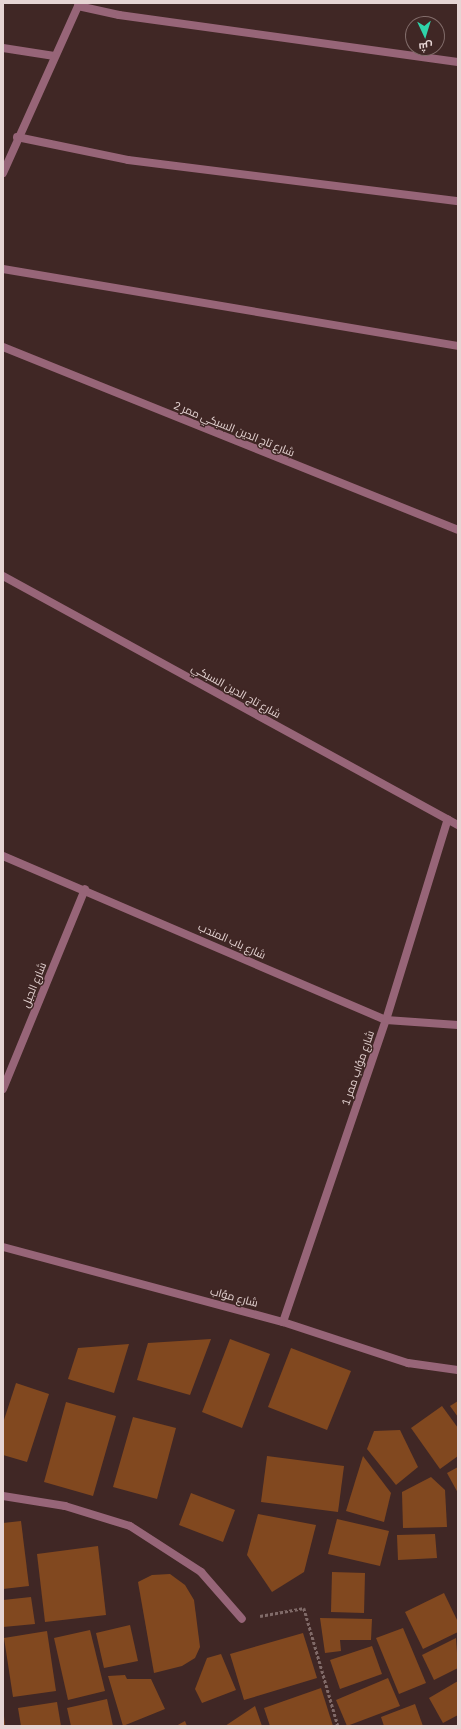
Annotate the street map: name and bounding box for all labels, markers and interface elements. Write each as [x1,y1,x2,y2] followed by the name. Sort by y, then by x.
[405,16,445,56] north arrow
[418,39,433,54] text: ش
[172,399,296,459] street label: شارع تاج الدين السبكي ممر 2
[189,661,283,721] street label: شارع تاج الدين السبكي
[196,920,268,962] street label: شارع باب المندب
[19,961,49,1009] street label: شارع الجبل
[339,1029,377,1107] street label: شارع مؤاب ممر 1
[209,1284,259,1310] street label: شارع مؤاب

